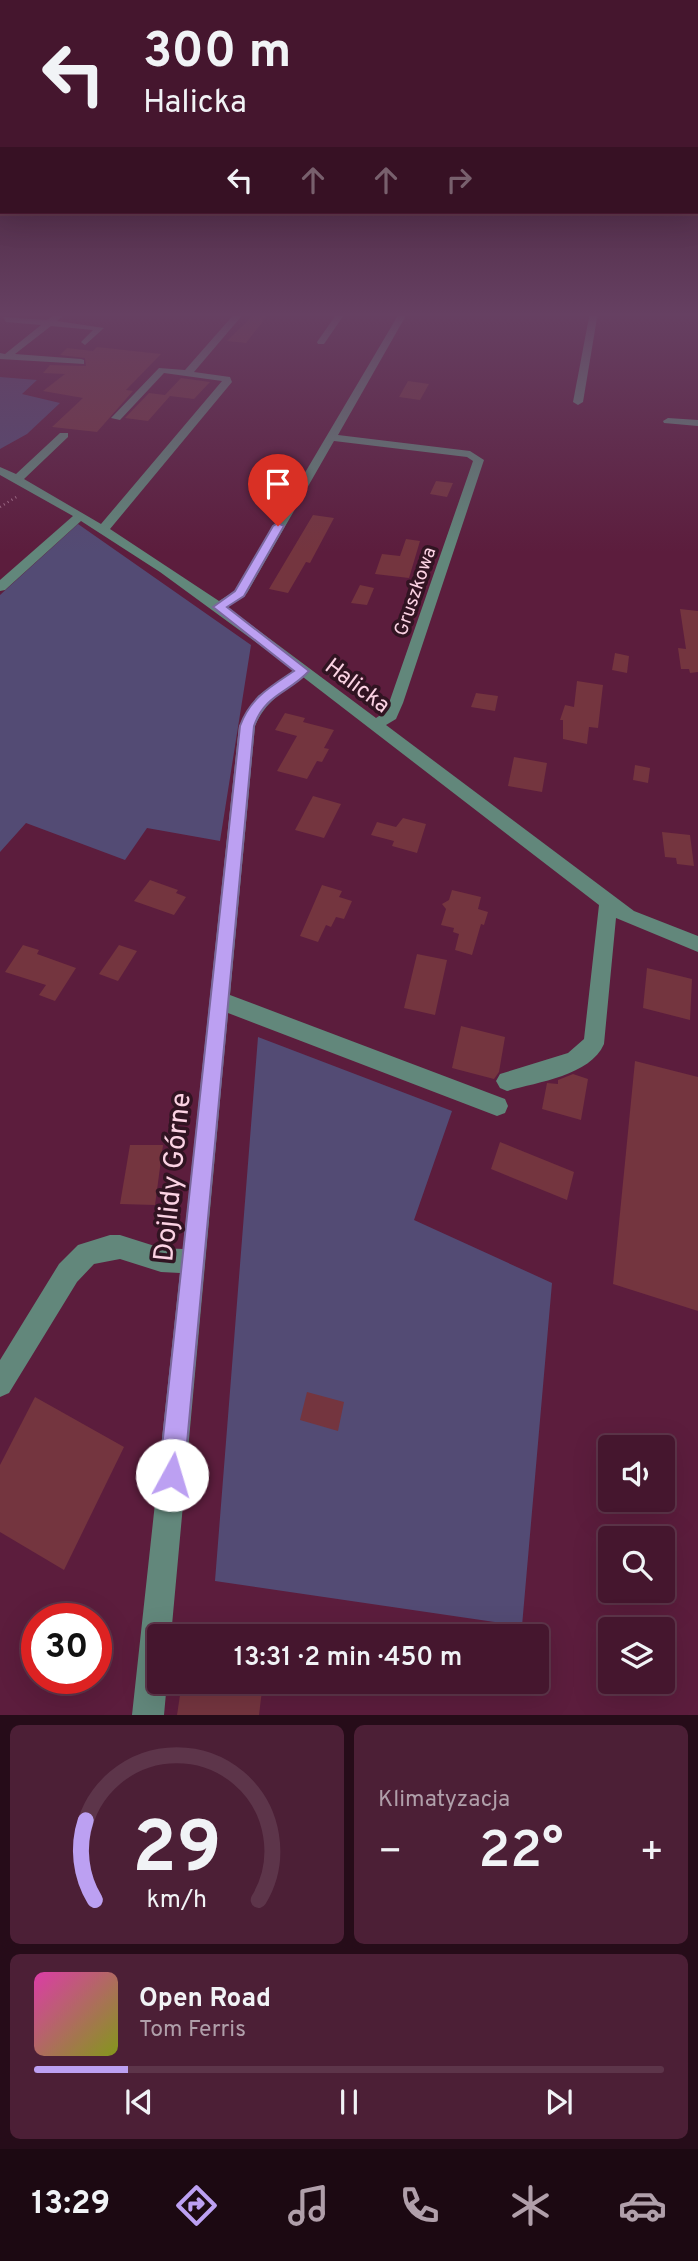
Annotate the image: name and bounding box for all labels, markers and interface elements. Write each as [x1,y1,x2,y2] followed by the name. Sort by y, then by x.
[143,23,291,85] text: 300 m
[28,28,119,119] icon: left
[143,84,247,124] text: Halicka
[221,161,259,199] icon: left
[294,161,332,199] icon: ahead
[367,161,405,199] icon: ahead
[440,161,478,199] icon: right
[248,454,308,526] pin
[259,465,297,503] icon: arrive
[389,544,442,639] street label: Gruszkowa
[318,653,395,721] street label: Halicka
[147,1091,201,1264] street label: Dojlidy Górne
[598,1435,675,1694] map controls
[598,1435,675,1512] button: sound
[135,1438,209,1512] position arrow
[598,1526,675,1603] button: search
[21,1603,112,1694] speed limit sign: 30
[598,1617,675,1694] button: layers
[234,1642,462,1675] text: 13:31 · 2 min · 450 m
[378,1786,510,1815] text: Klimatyzacja
[132,1807,222,1899] text: 29
[478,1820,564,1886] text: 22°
[378,1829,403,1878] text: −
[639,1829,664,1878] text: +
[147,1885,207,1917] text: km/h
[139,1983,271,2016] text: Open Road
[139,2016,246,2045] text: Tom Ferris
[120,2083,158,2121] icon: previous
[330,2083,368,2121] icon: pause
[540,2083,578,2121] icon: next
[172,2181,221,2230] icon: directions
[284,2181,333,2230] icon: music
[395,2181,444,2230] icon: phone
[506,2181,555,2230] icon: climate
[618,2181,667,2230] icon: car
[31,2185,110,2225] text: 13:29

